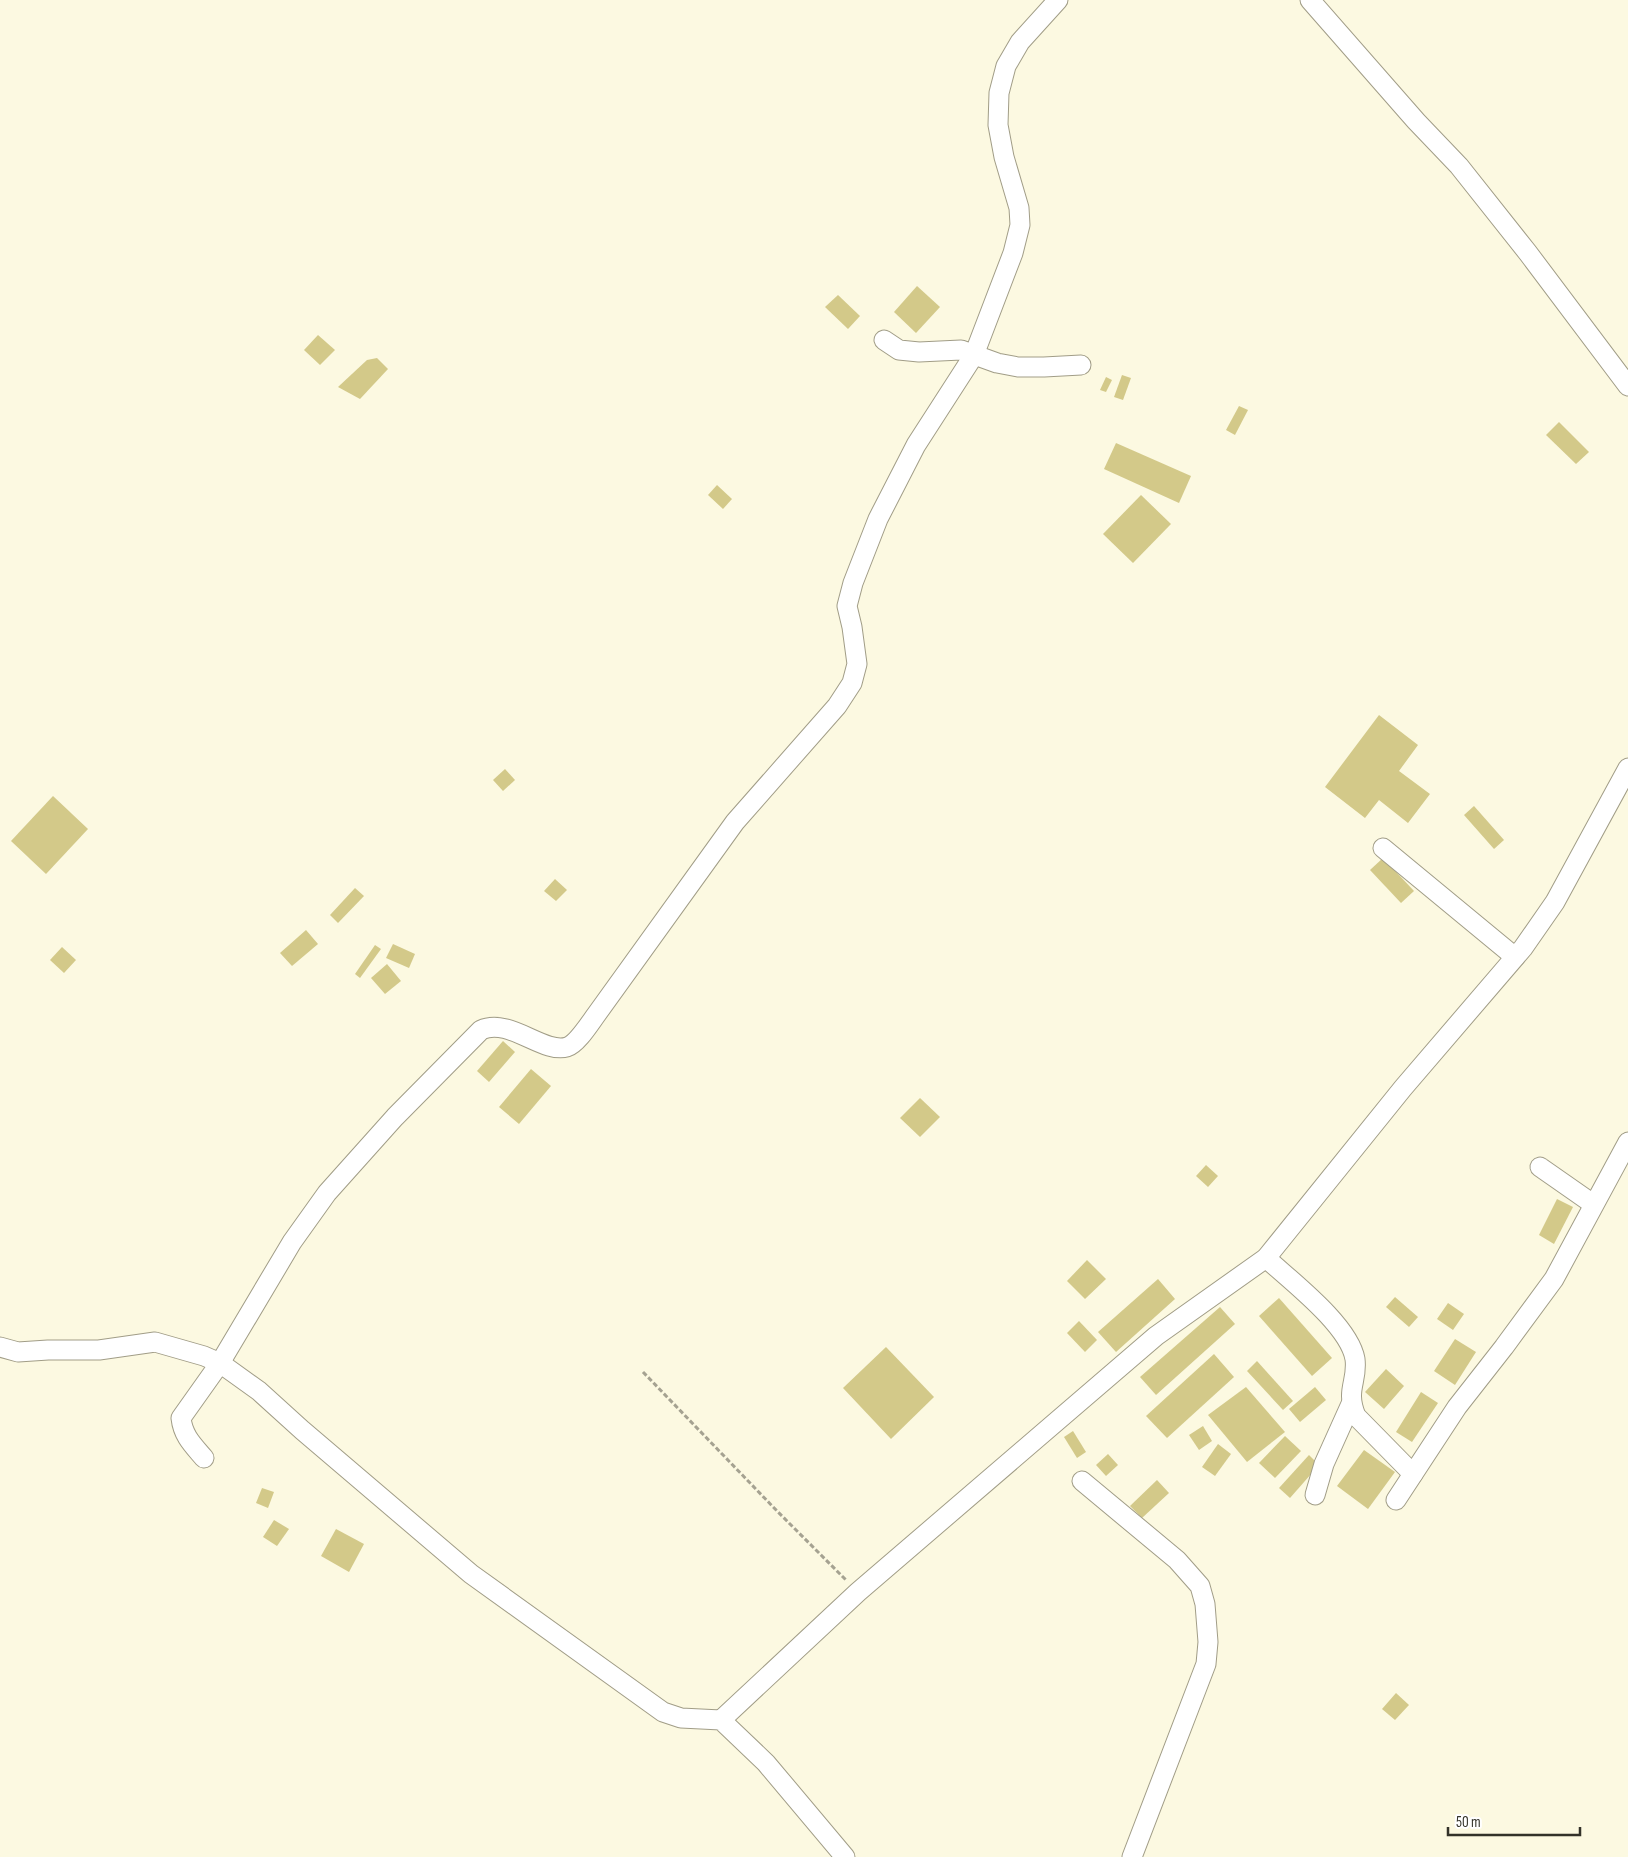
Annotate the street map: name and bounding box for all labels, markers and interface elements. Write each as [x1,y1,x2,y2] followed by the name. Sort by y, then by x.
[1448,1804,1580,1836] scale bar
[1456,1813,1481,1832] text: 50 m

